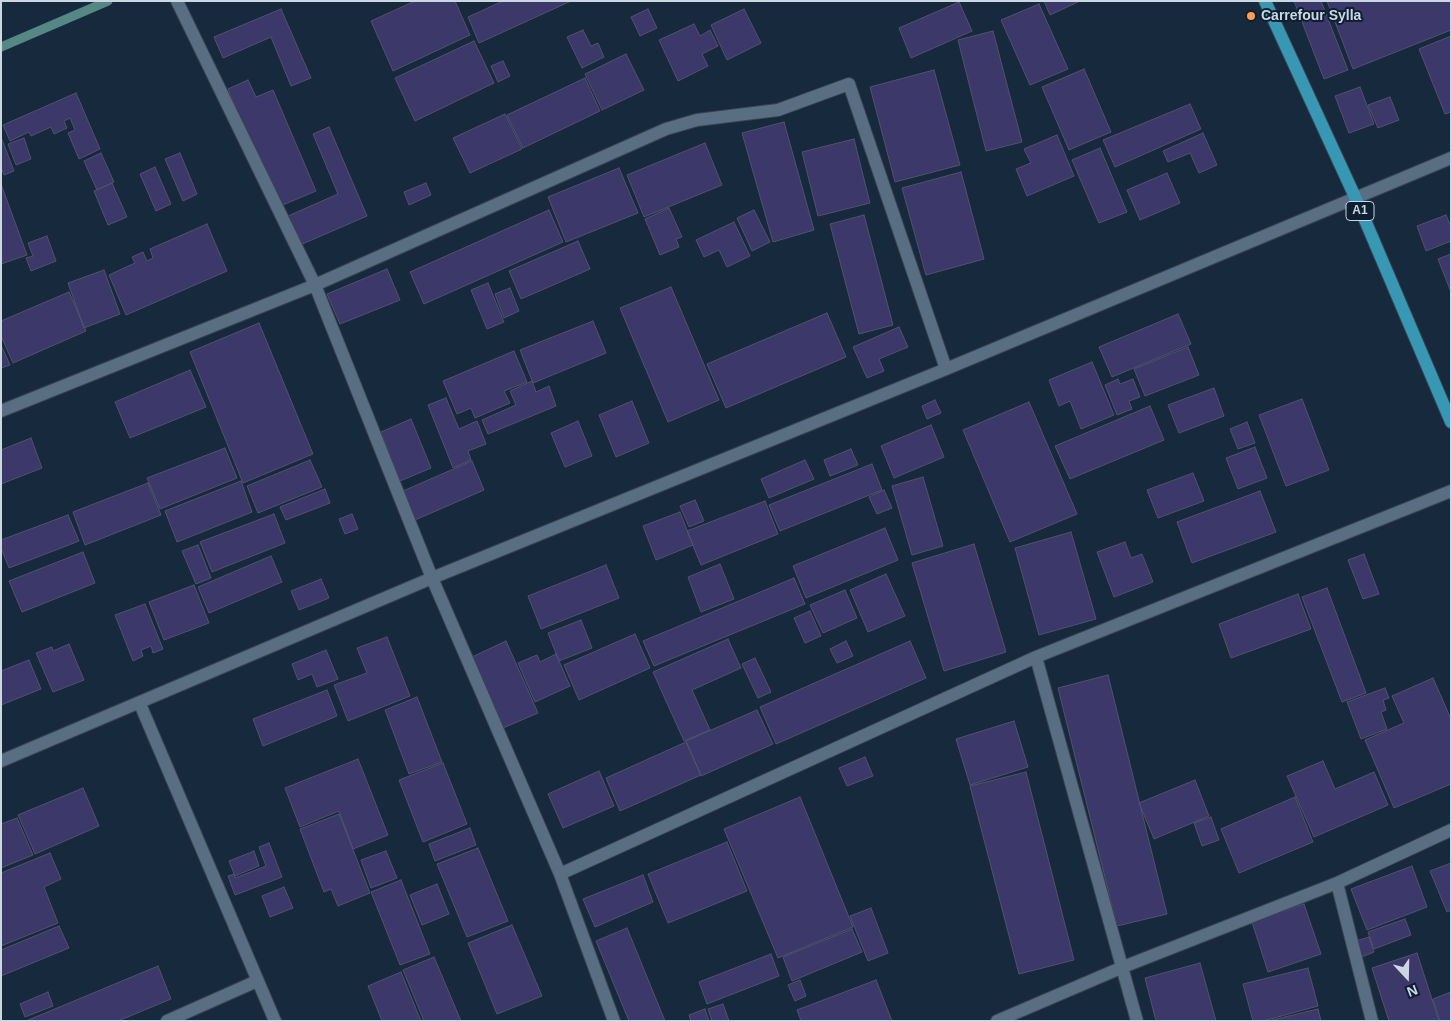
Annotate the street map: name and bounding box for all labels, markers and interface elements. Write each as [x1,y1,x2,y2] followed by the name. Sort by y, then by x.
[1261,8,1361,24] place label: Carrefour Sylla
[1245,10,1257,22] marker: Carrefour Sylla
[1346,202,1374,220] road number: A1
[1382,952,1432,1002] north arrow
[1405,982,1420,1000] text: N

